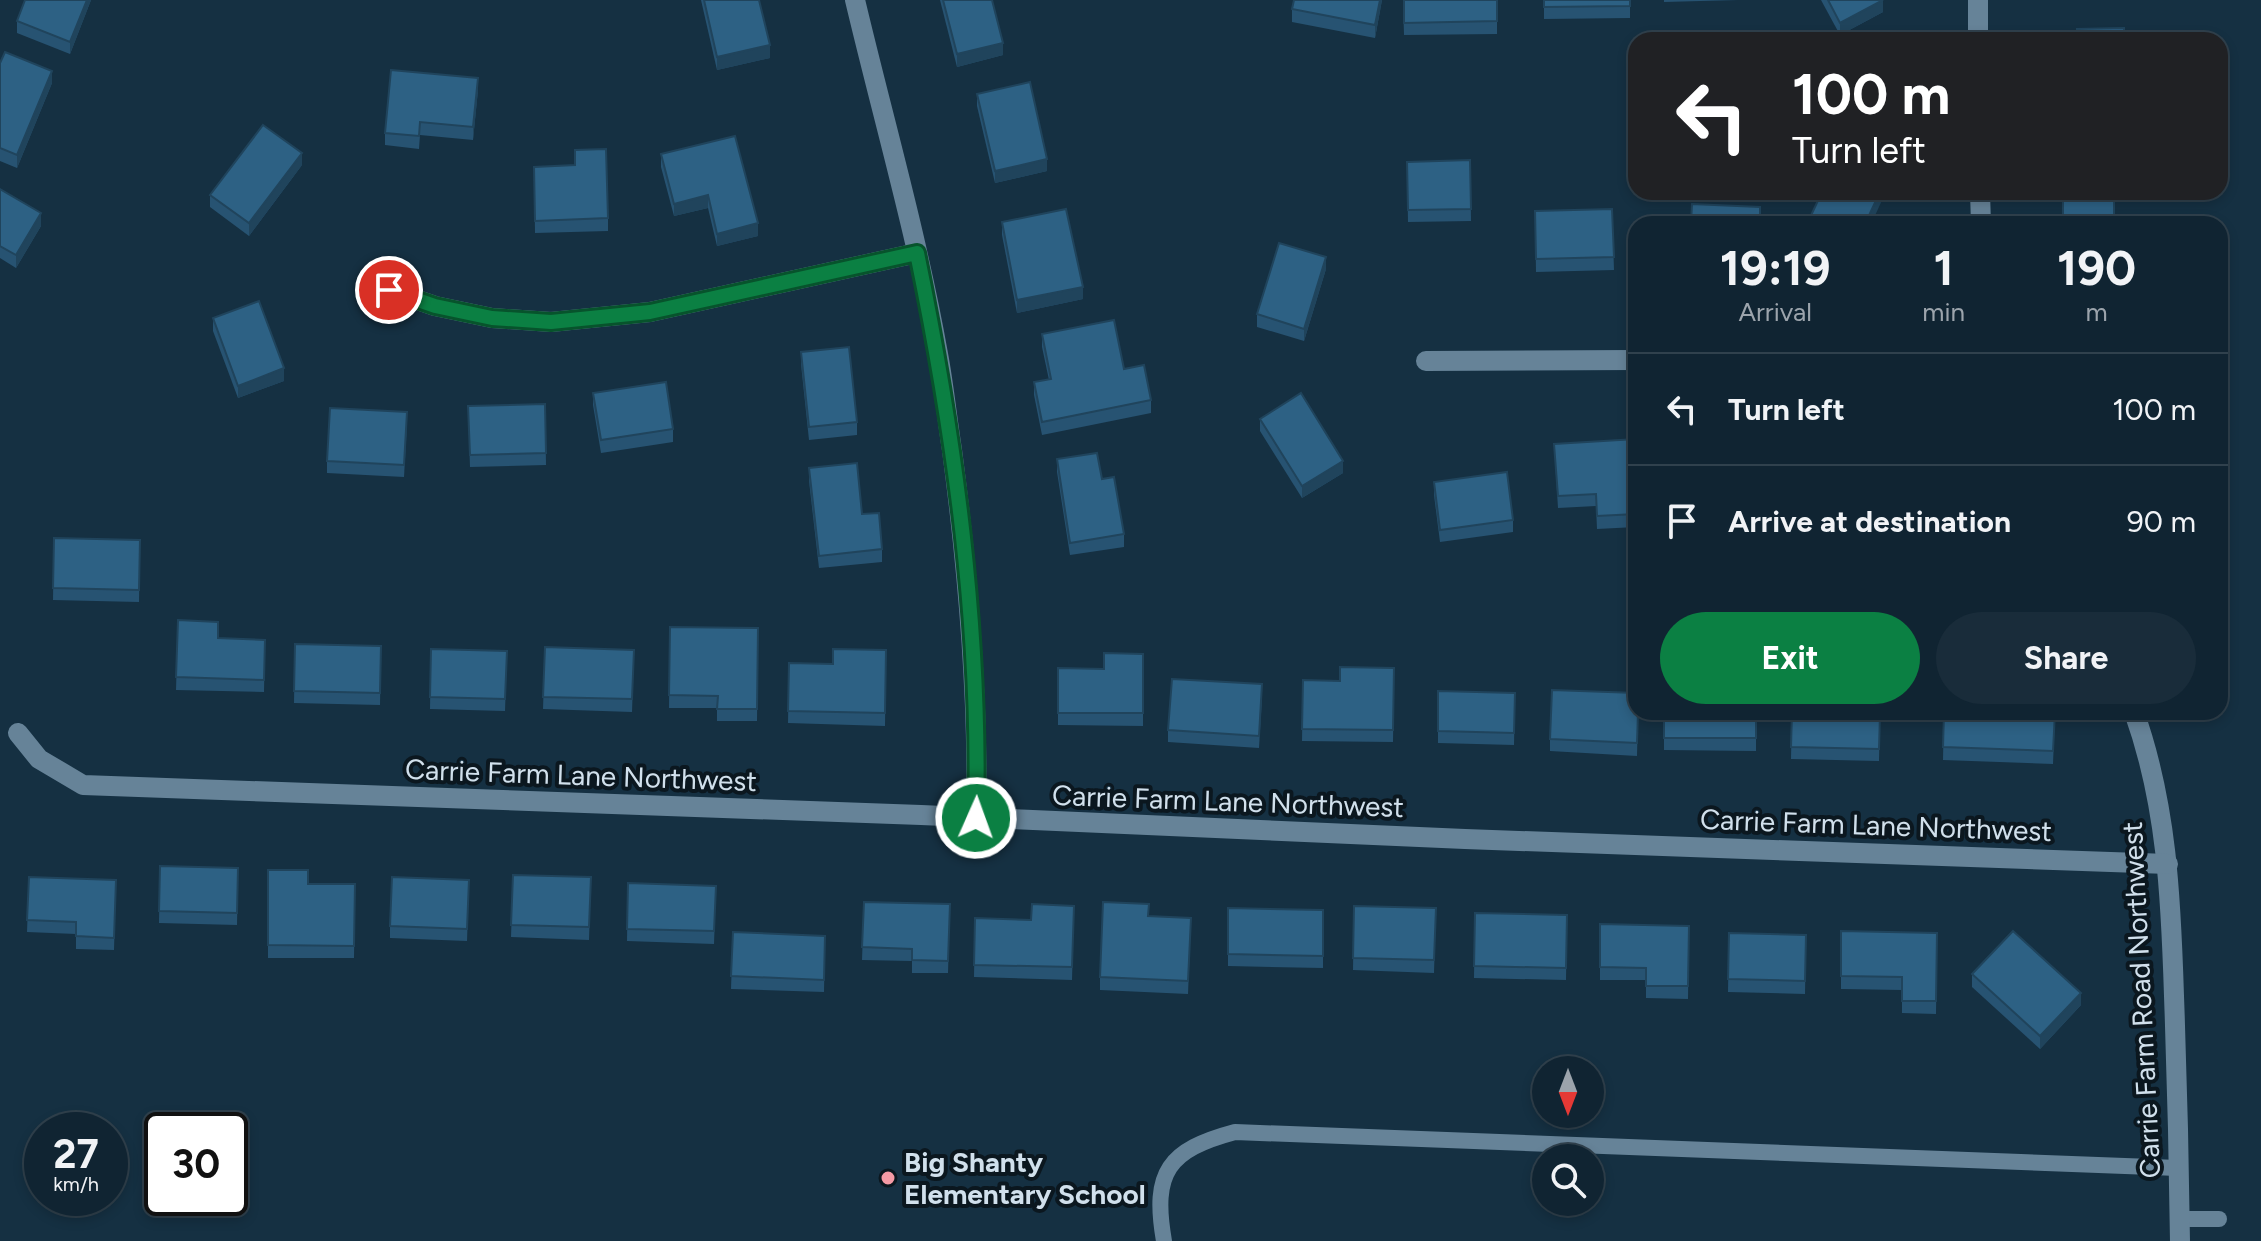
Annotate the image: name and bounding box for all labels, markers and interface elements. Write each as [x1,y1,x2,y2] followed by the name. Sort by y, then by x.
[1792,61,1950,128] text: 100 m
[1660,64,1764,168] icon: left
[1792,129,1926,172] text: Turn left
[1720,239,1831,297] text: 19:19
[1934,239,1954,297] text: 1
[2057,239,2136,297] text: 190
[355,256,423,324] pin
[367,268,411,312] icon: arrive
[1738,296,1812,328] text: Arrival
[1922,296,1965,328] text: min
[2085,296,2108,328] text: m
[1660,387,1704,431] icon: left
[1728,391,1845,428] text: Turn left
[2112,391,2196,428] text: 100 m
[1660,499,1704,543] icon: arrive
[1728,503,2011,540] text: Arrive at destination
[2127,503,2196,540] text: 90 m
[1660,612,1920,704] button: Exit
[1936,612,2196,704] button: Share
[404,752,758,798] street label: Carrie Farm Lane Northwest
[934,776,1018,860] position arrow
[1051,778,1405,824] street label: Carrie Farm Lane Northwest
[1699,802,2053,848] street label: Carrie Farm Lane Northwest
[2115,821,2167,1179] street label: Carrie Farm Road Northwest
[1532,1056,1604,1128] north arrow
[1532,1056,1604,1216] map controls
[144,1112,248,1216] speed limit sign: 30
[53,1130,99,1178] text: 27
[1532,1144,1604,1216] button: search
[904,1145,1146,1211] place label: Big Shanty Elementary School
[879,1169,897,1187] marker: Big Shanty Elementary School
[53,1172,99,1196] text: km/h

